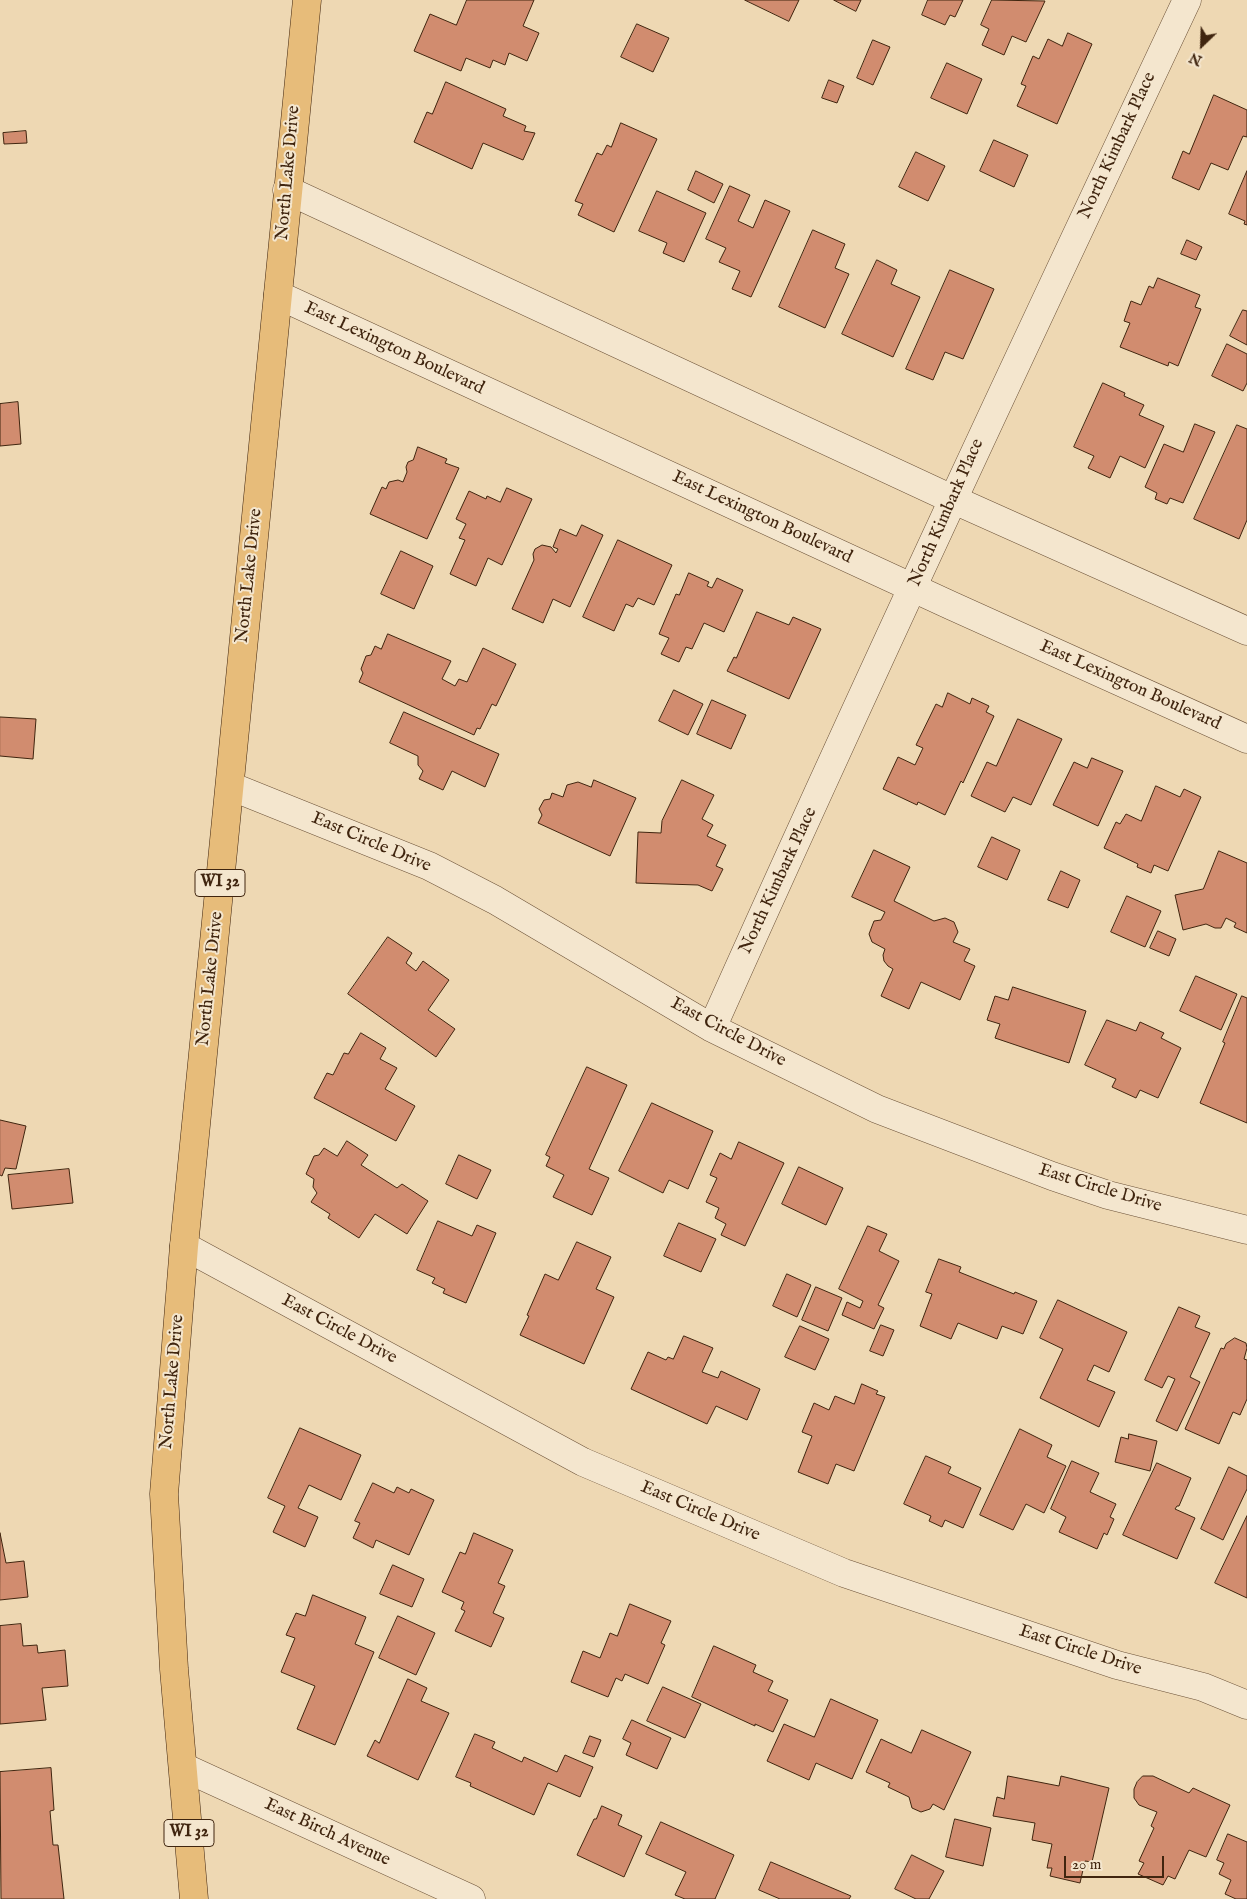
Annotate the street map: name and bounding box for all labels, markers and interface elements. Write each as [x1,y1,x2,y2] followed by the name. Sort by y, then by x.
[1177,20,1227,70] north arrow
[1187,48,1205,69] text: N
[1075,69,1161,223] street label: North Kimbark Place
[272,105,306,241] street label: North Lake Drive
[301,298,487,400] street label: East Lexington Boulevard
[905,436,989,590] street label: North Kimbark Place
[669,467,855,569] street label: East Lexington Boulevard
[232,508,268,644] street label: North Lake Drive
[1036,636,1224,736] street label: East Lexington Boulevard
[736,804,822,958] street label: North Kimbark Place
[308,808,434,878] street label: East Circle Drive
[195,870,245,896] road number: WI 32
[193,911,229,1047] street label: North Lake Drive
[667,994,789,1072] street label: East Circle Drive
[1036,1160,1164,1218] street label: East Circle Drive
[278,1291,400,1369] street label: East Circle Drive
[156,1314,190,1450] street label: North Lake Drive
[637,1477,763,1547] street label: East Circle Drive
[1016,1621,1144,1681] street label: East Circle Drive
[261,1794,393,1872] street label: East Birch Avenue
[164,1820,214,1846] road number: WI 32
[1067,1846,1167,1878] scale bar
[1072,1855,1101,1874] text: 20 m

